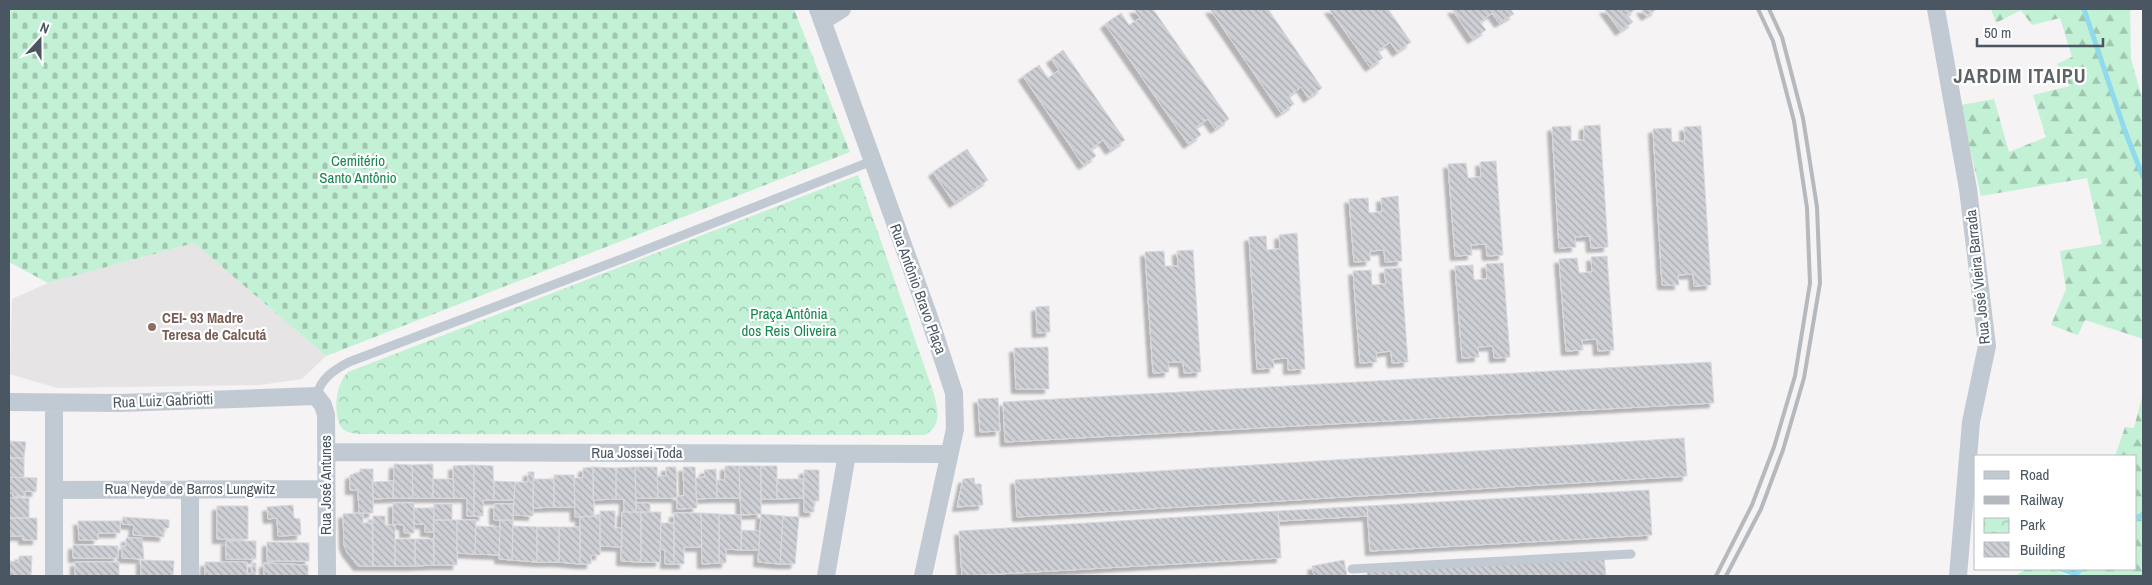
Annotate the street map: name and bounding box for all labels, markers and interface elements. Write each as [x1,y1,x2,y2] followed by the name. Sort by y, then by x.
[15,15,65,65] north arrow
[1977,15,2103,47] scale bar
[38,18,52,38] text: N
[1984,22,2011,43] text: 50 m
[1954,62,2086,89] district label: JARDIM ITAIPU
[319,150,397,188] park label: Cemitério Santo Antônio
[1960,209,1995,345] street label: Rua José Vieira Barrada
[885,221,952,357] street label: Rua Antônio Bravo Plaça
[741,303,837,341] park label: Praça Antônia dos Reis Oliveira
[162,307,267,345] place label: CEI- 93 Madre Teresa de Calcutá
[146,321,158,333] marker: CEI- 93 Madre Teresa de Calcutá
[112,388,214,413] street label: Rua Luiz Gabriotti
[315,435,336,535] street label: Rua José Antunes
[591,442,683,463] street label: Rua Jossei Toda
[1974,455,2137,570] legend
[2020,464,2049,485] text: Road
[105,478,275,499] street label: Rua Neyde de Barros Lungwitz
[2020,489,2065,510] text: Railway
[2020,514,2046,535] text: Park
[2020,539,2065,560] text: Building

